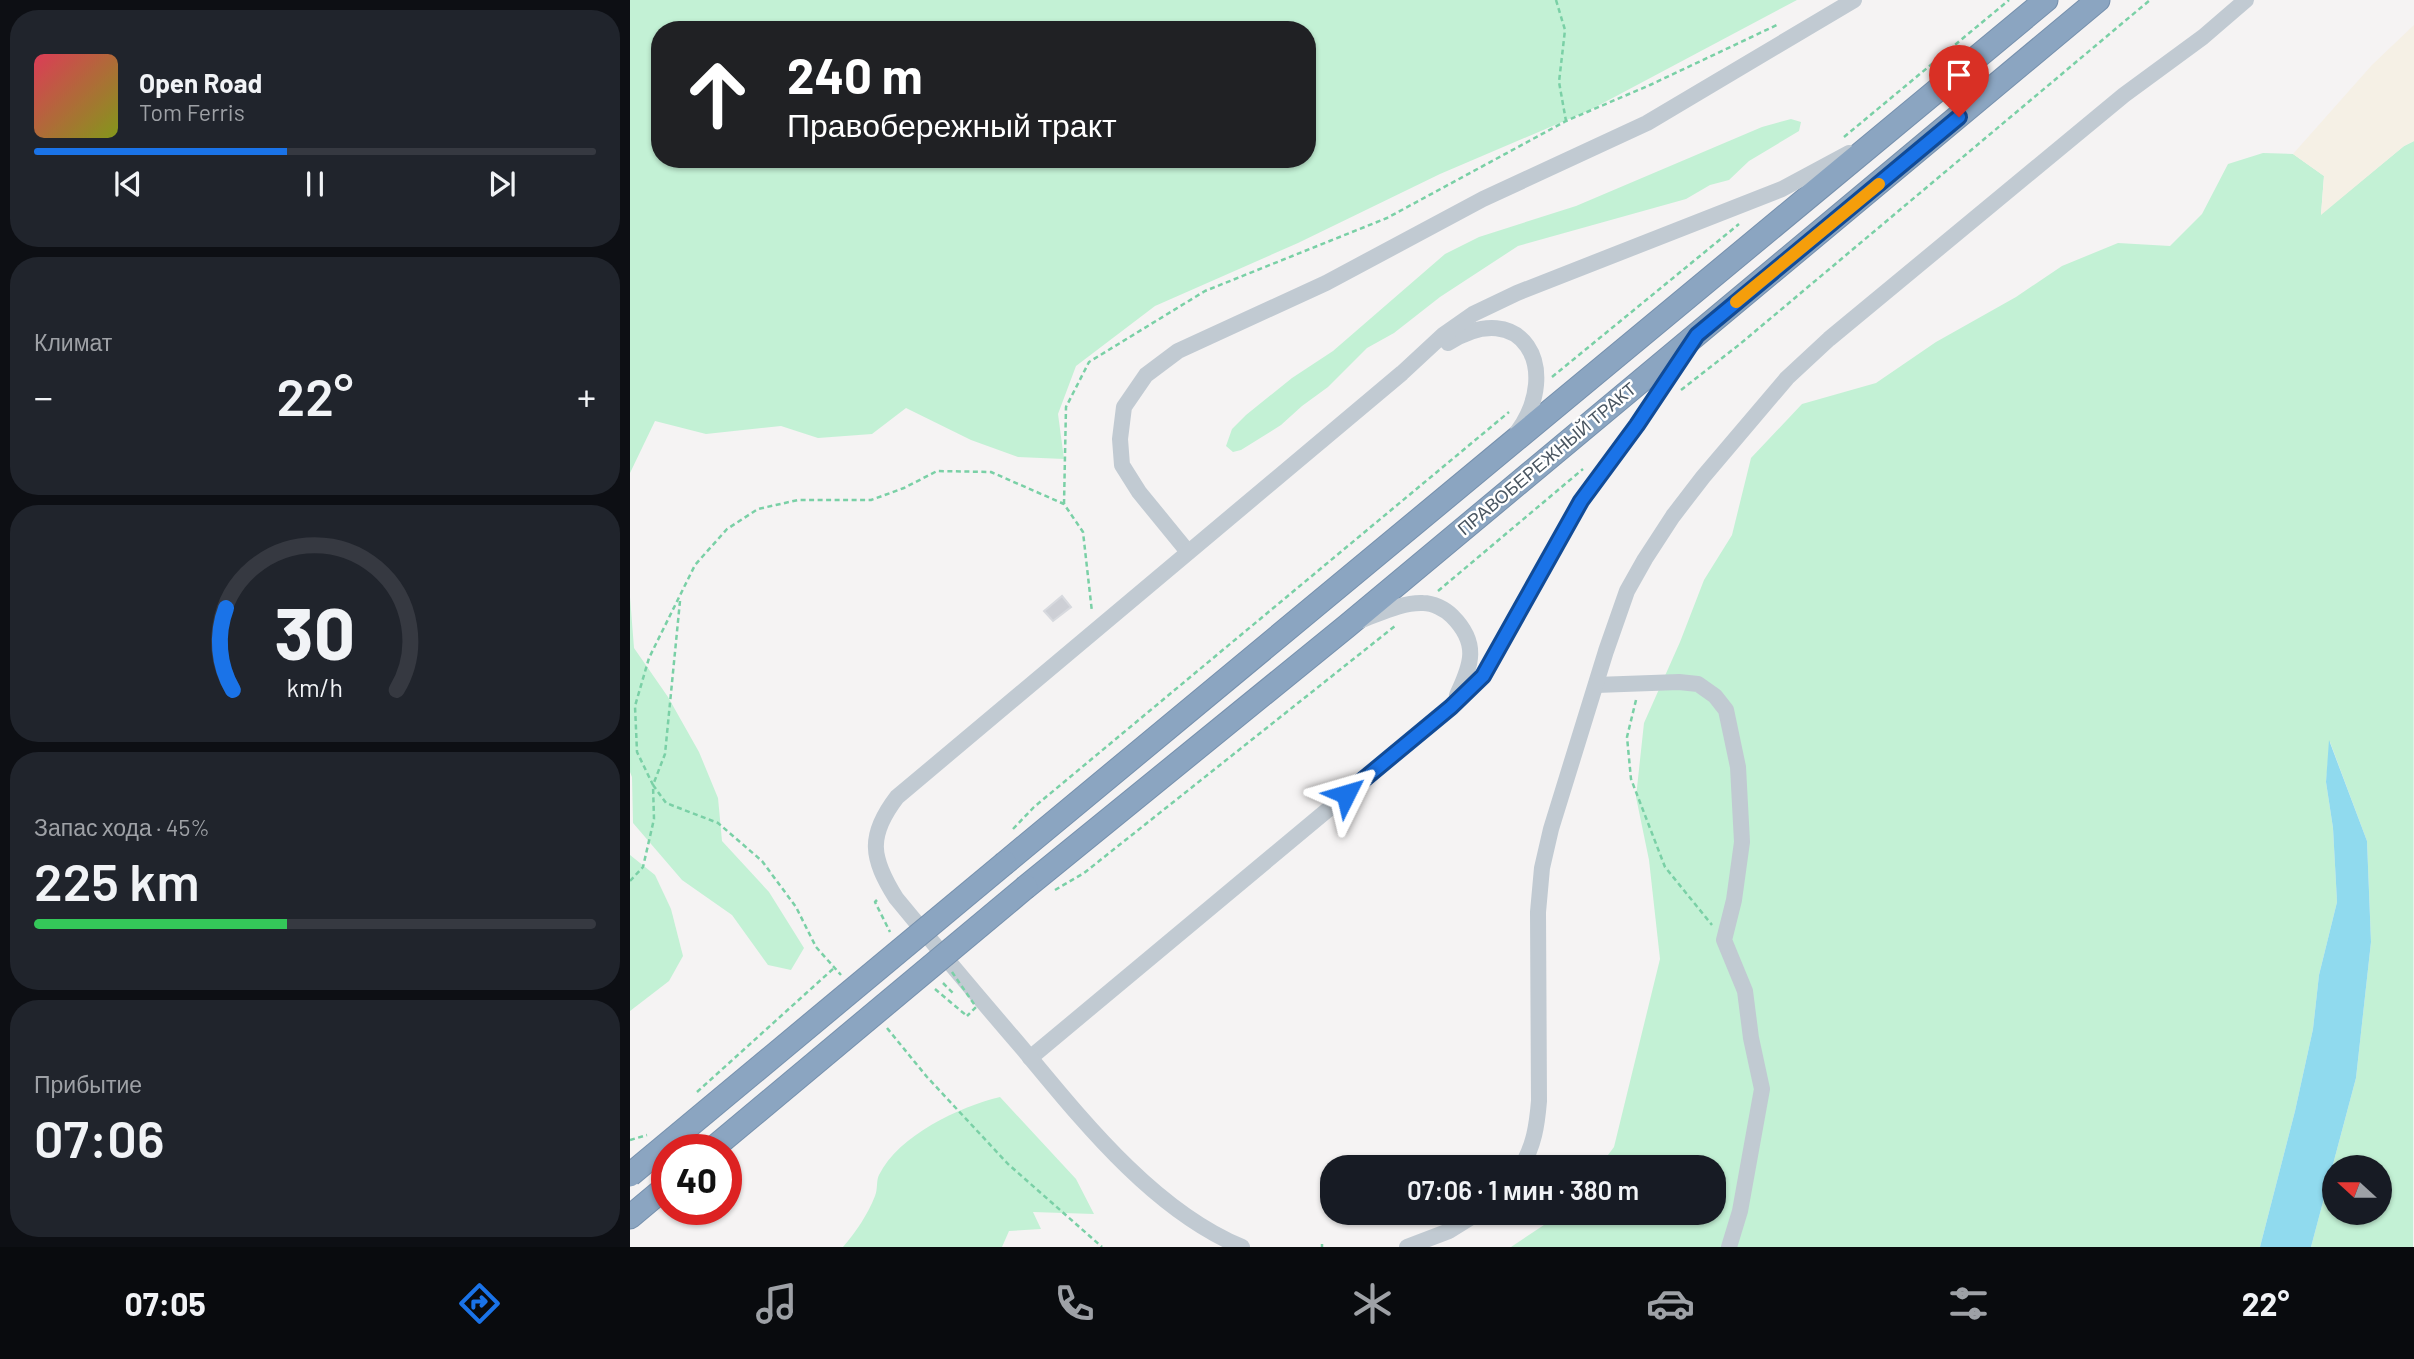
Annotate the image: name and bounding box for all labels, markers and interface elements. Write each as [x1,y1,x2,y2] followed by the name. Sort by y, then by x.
[787,45,923,104] text: 240 m
[1929,45,1989,117] pin
[672,49,763,140] icon: ahead
[1940,56,1978,94] icon: arrive
[139,67,262,98] text: Open Road
[139,98,245,126] text: Tom Ferris
[787,105,1117,143] text: Правобережный тракт
[109,165,147,203] icon: previous
[296,165,334,203] icon: pause
[483,165,521,203] icon: next
[34,328,112,356] text: Климат
[277,364,353,426] text: 22°
[34,373,53,419] text: −
[577,373,596,419] text: +
[1453,377,1640,539] street label: ПРАВОБЕРЕЖНЫЙ ТРАКТ
[275,587,355,675] text: 30
[287,671,343,701] text: km/h
[1309,757,1383,831] position arrow
[34,813,210,841] text: Запас хода · 45%
[34,849,200,911] text: 225 km
[34,1070,142,1098] text: Прибытие
[34,1106,164,1168] text: 07:06
[651,1134,742,1225] speed limit sign: 40
[2322,1155,2392,1225] north arrow
[2322,1155,2392,1225] map controls
[1407,1174,1639,1205] text: 07:06 · 1 мин · 380 m
[455,1279,504,1328] icon: directions
[752,1279,801,1328] icon: music
[1050,1279,1099,1328] icon: phone
[1348,1279,1397,1328] icon: climate
[1646,1279,1695,1328] icon: car
[1944,1279,1993,1328] icon: filters
[124,1284,206,1322] text: 07:05
[2242,1284,2290,1322] text: 22°

